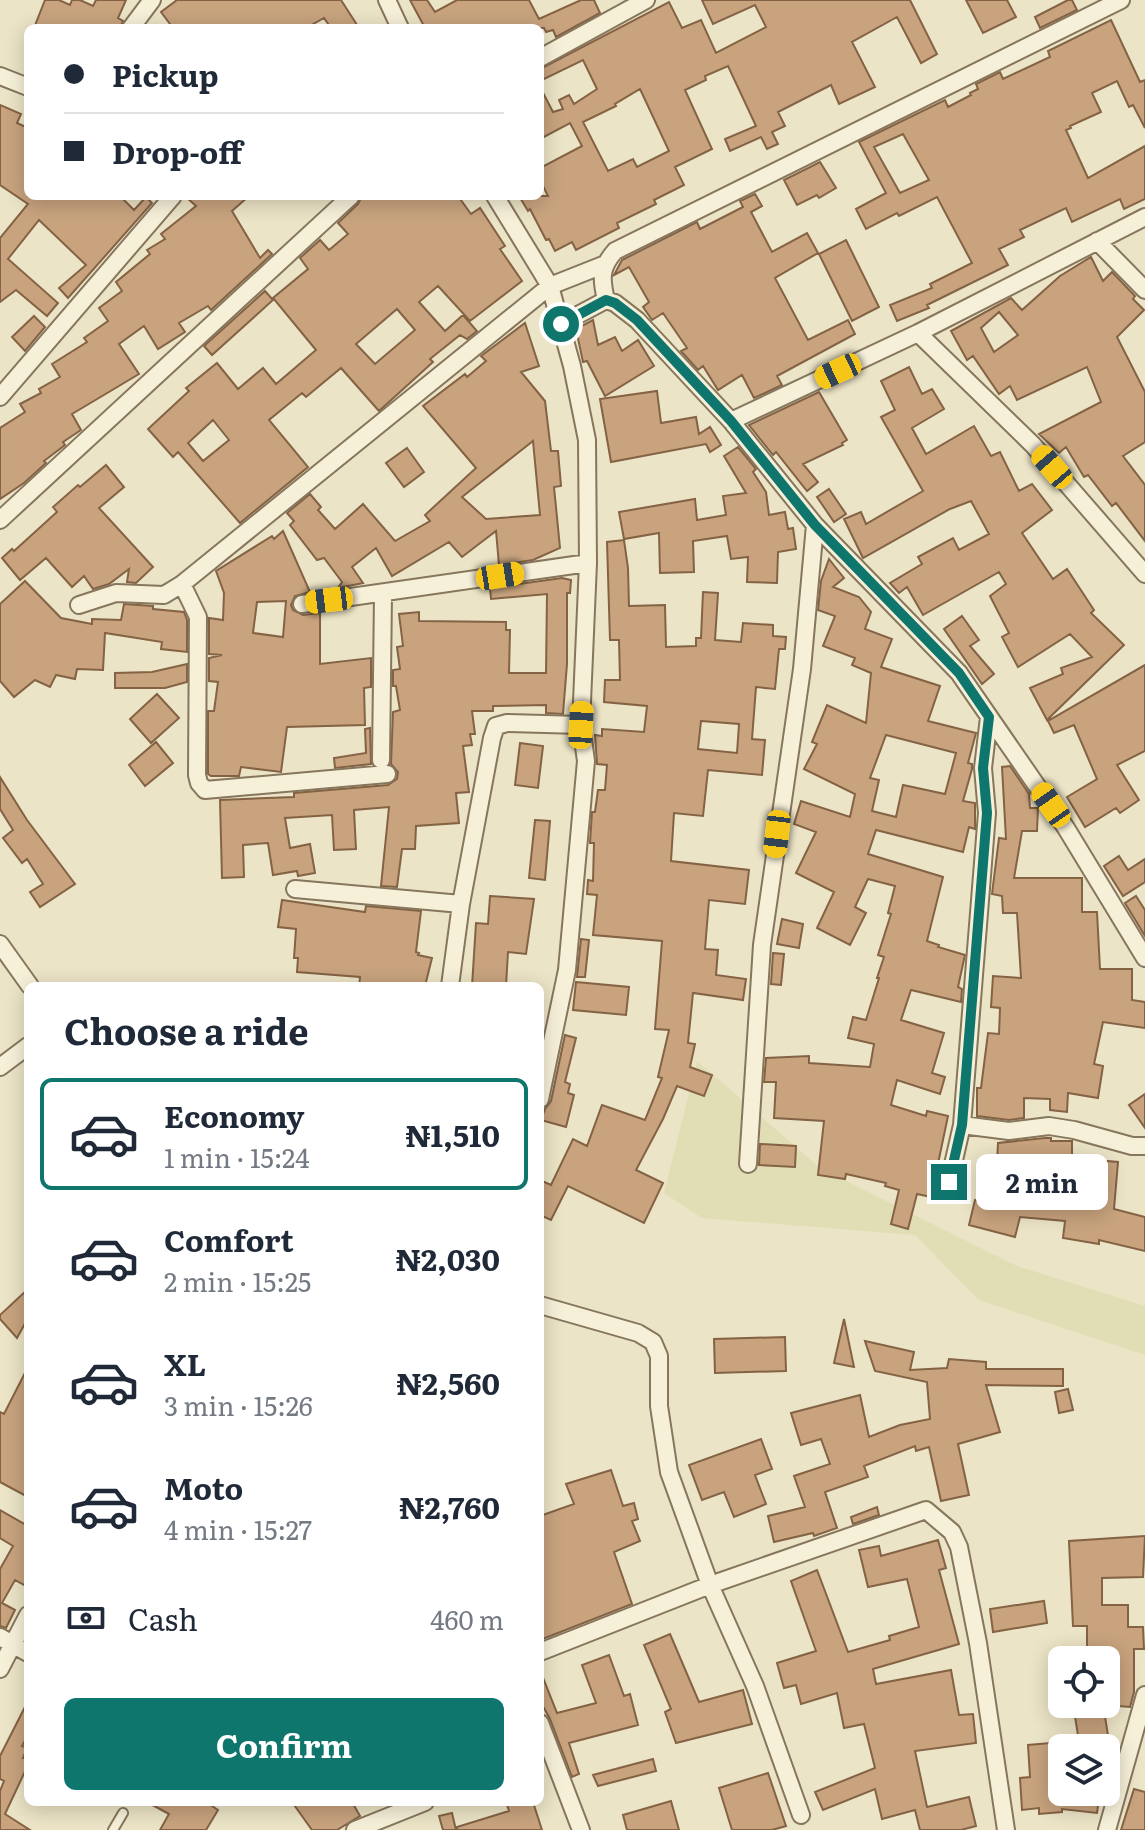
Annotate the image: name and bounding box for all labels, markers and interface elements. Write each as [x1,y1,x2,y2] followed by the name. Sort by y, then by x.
[112,52,219,96] text: Pickup
[112,129,242,173] text: Drop-off
[543,306,579,342] route start
[811,350,865,392] car
[1027,441,1077,493] car
[474,560,526,592] car
[304,585,354,615] car
[568,700,594,750] car
[1027,778,1075,832] car
[762,809,792,859] car
[64,1003,309,1056] text: Choose a ride
[164,1093,304,1137] text: Economy
[68,1098,140,1170] icon: car
[405,1112,500,1156] text: ₦1,510
[164,1137,310,1176] text: 1 min · 15:24
[977,1154,1109,1210] callout: 2 min
[1006,1162,1078,1201] text: 2 min
[931,1164,967,1200] route end
[164,1217,294,1261] text: Comfort
[68,1222,140,1294] icon: car
[396,1236,500,1280] text: ₦2,030
[164,1261,311,1300] text: 2 min · 15:25
[164,1341,206,1385] text: XL
[68,1346,140,1418] icon: car
[397,1360,500,1404] text: ₦2,560
[164,1385,313,1424] text: 3 min · 15:26
[164,1465,243,1509] text: Moto
[68,1470,140,1542] icon: car
[399,1484,500,1528] text: ₦2,760
[164,1509,312,1548] text: 4 min · 15:27
[64,1596,108,1640] icon: cash
[128,1596,198,1640] text: Cash
[430,1599,504,1638] text: 460 m
[1048,1646,1120,1806] map controls
[1048,1646,1120,1718] button: locate
[64,1698,504,1790] button: Confirm
[1048,1734,1120,1806] button: layers

